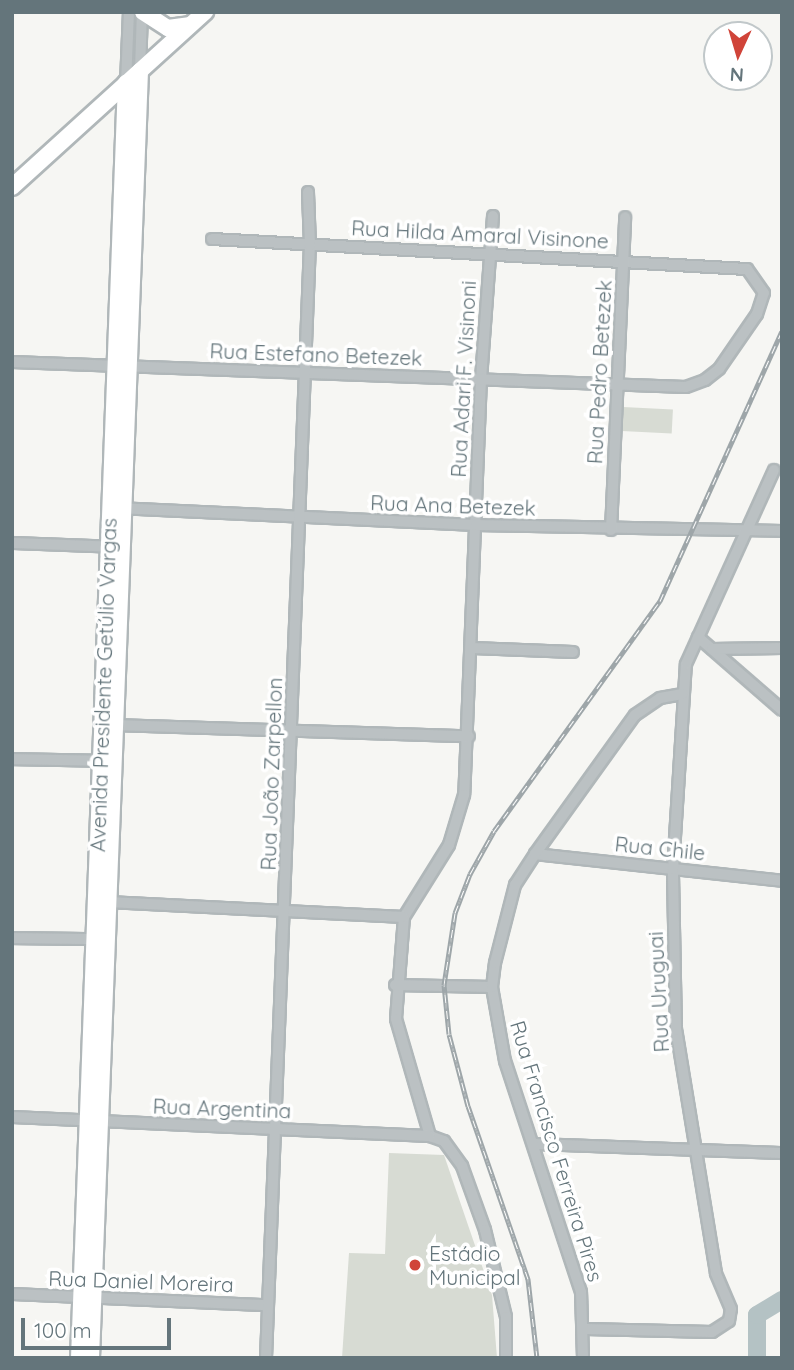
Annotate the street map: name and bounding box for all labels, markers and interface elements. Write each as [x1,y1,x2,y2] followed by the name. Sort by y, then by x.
[703,21,773,91] north arrow
[729,62,744,87] text: N
[351,215,609,253] street label: Rua Hilda Amaral Visinone
[582,279,616,465] street label: Rua Pedro Betezek
[445,280,481,478] street label: Rua Adari F. Visinoni
[209,338,423,370] street label: Rua Estefano Betezek
[370,490,536,520] street label: Rua Ana Betezek
[85,517,121,853] street label: Avenida Presidente Getúlio Vargas
[255,677,287,871] street label: Rua João Zarpellon
[613,831,707,865] street label: Rua Chile
[642,931,674,1053] street label: Rua Uruguai
[505,1018,609,1284] street label: Rua Francisco Ferreira Pires
[152,1093,292,1123] street label: Rua Argentina
[429,1240,521,1290] place label: Estádio Municipal
[407,1257,423,1273] marker: Estádio Municipal
[48,1265,234,1297] street label: Rua Daniel Moreira
[24,1304,175,1348] scale bar
[34,1317,92,1343] text: 100 m

